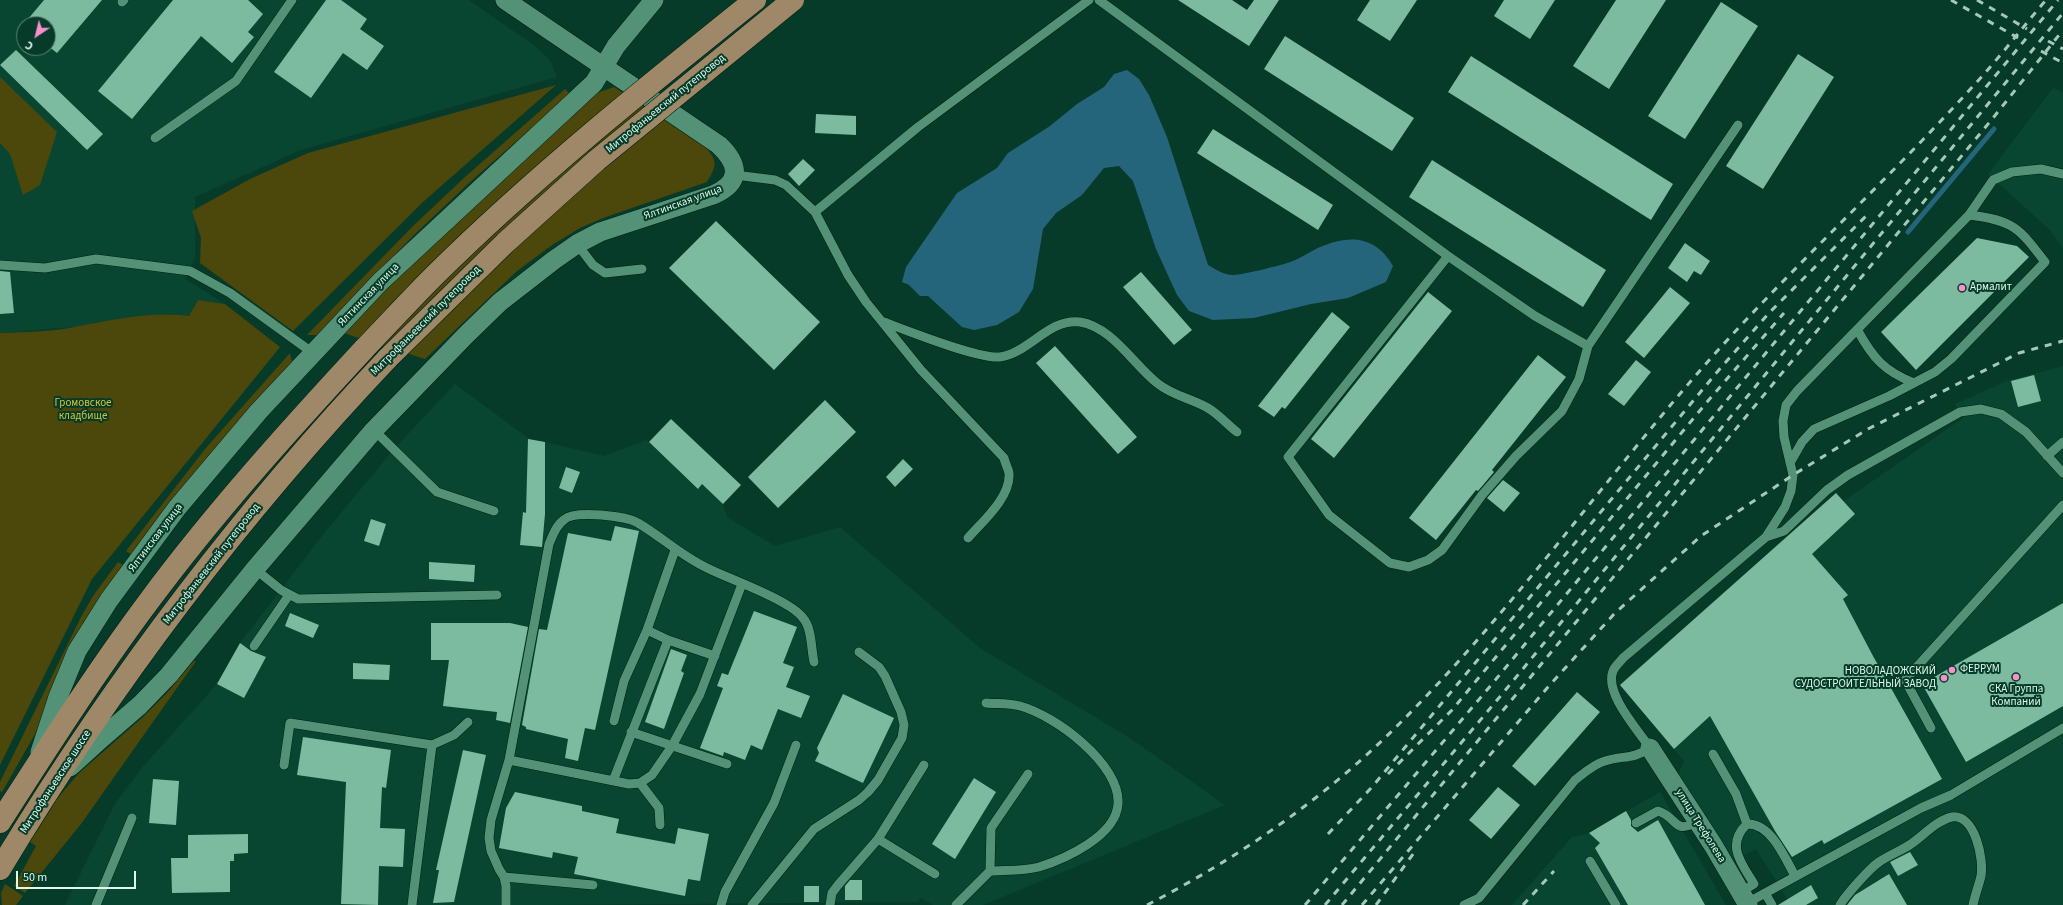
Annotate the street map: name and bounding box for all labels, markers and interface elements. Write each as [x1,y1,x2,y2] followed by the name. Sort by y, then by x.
[16,16,56,56] north arrow
[22,37,36,53] text: С
[604,52,728,156] street label: Митрофаньевский путепровод
[642,183,724,223] street label: Ялтинская улица
[336,261,402,329] street label: Ялтинская улица
[368,263,484,379] street label: Митрофаньевский путепровод
[1970,281,2012,295] place label: Армалит
[1957,283,1967,293] marker: Армалит
[54,397,112,423] park label: Громовское кладбище
[126,501,186,575] street label: Ялтинская улица
[161,501,263,627] street label: Митрофаньевский путепровод
[1960,663,2000,677] place label: ФЕРРУМ
[1795,665,1936,691] place label: НОВОЛАДОЖСКИЙ СУДОСТРОИТЕЛЬНЫЙ ЗАВОД
[1947,665,1957,675] marker: ФЕРРУМ
[2011,672,2021,682] marker: СКА Группа Компаний
[1939,673,1949,683] marker: НОВОЛАДОЖСКИЙ СУДОСТРОИТЕЛЬНЫЙ ЗАВОД
[1989,683,2043,709] place label: СКА Группа Компаний
[18,728,94,836] street label: Митрофаньевское шоссе
[1672,787,1728,865] street label: улица Трефолева
[18,863,138,889] scale bar
[23,869,47,886] text: 50 m

